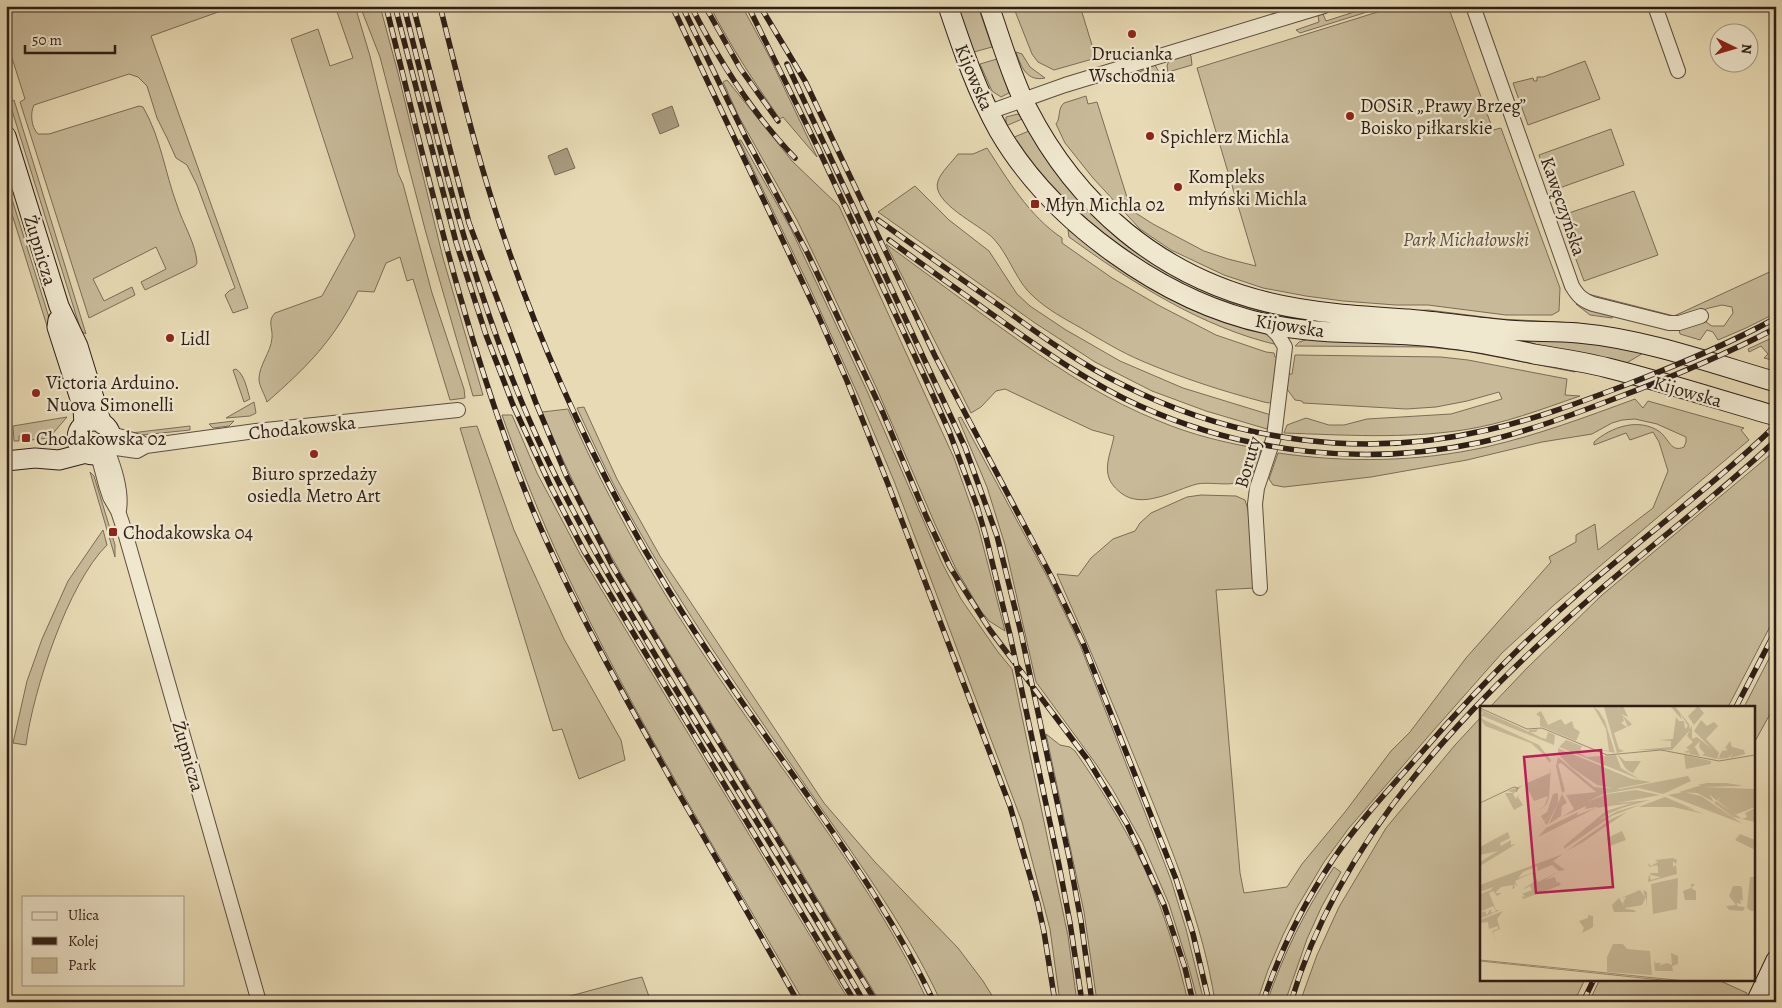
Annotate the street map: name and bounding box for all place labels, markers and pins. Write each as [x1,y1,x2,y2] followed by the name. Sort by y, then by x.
[1126,28,1138,40] marker: Drucianka Wschodnia
[1088,41,1175,89] place label: Drucianka Wschodnia
[1360,93,1526,141] place label: DOSiR „Prawy Brzeg” Boisko piłkarskie
[1344,110,1356,122] marker: DOSiR „Prawy Brzeg” Boisko piłkarskie
[1160,124,1290,150] place label: Spichlerz Michla
[1144,130,1156,142] marker: Spichlerz Michla
[1188,164,1307,212] place label: Kompleks młyński Michla
[1172,181,1184,193] marker: Kompleks młyński Michla
[1045,192,1165,218] place label: Młyn Michla 02
[1029,198,1041,210] marker: Młyn Michla 02
[180,326,210,352] place label: Lidl
[164,332,176,344] marker: Lidl
[45,370,180,418] place label: Victoria Arduino. Nuova Simonelli
[30,387,42,399] marker: Victoria Arduino. Nuova Simonelli
[36,426,167,452] place label: Chodakowska 02
[20,432,32,444] marker: Chodakowska 02
[308,448,320,460] marker: Biuro sprzedaży osiedla Metro Art
[247,461,381,509] place label: Biuro sprzedaży osiedla Metro Art
[123,520,254,546] place label: Chodakowska 04
[107,526,119,538] marker: Chodakowska 04

